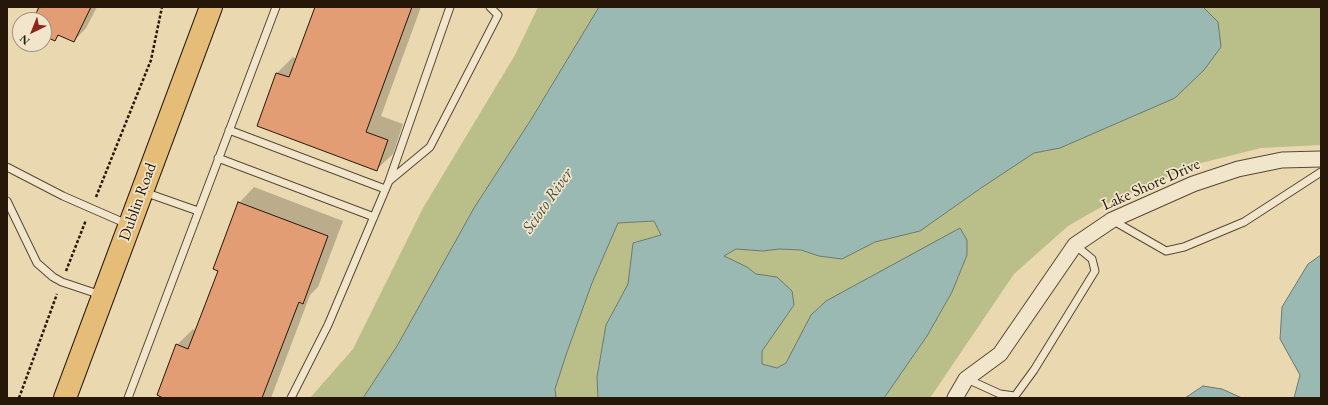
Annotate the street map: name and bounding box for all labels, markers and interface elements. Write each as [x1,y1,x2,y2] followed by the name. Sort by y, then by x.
[12,12,52,52] north arrow
[16,32,33,48] text: N
[1099,155,1203,215] street label: Lake Shore Drive
[115,160,161,244] street label: Dublin Road
[518,164,578,238] water label: Scioto River

